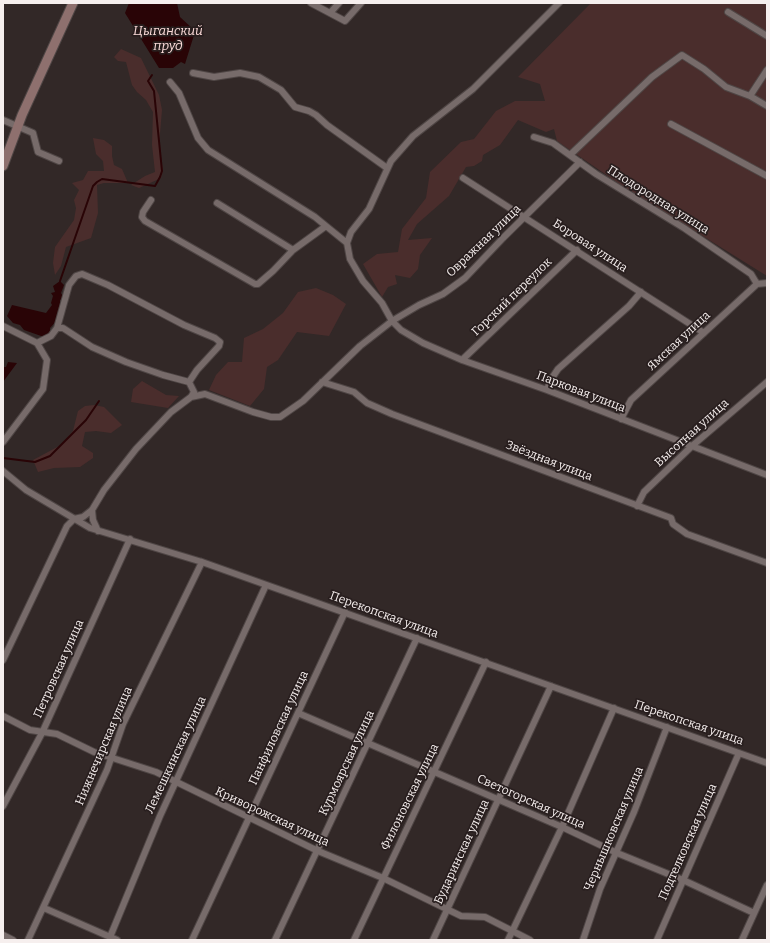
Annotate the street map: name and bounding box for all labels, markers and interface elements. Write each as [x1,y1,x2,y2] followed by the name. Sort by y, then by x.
[133,23,203,54] water label: Цыганский пруд
[604,163,712,237] street label: Плодородная улица
[444,202,524,280] street label: Овражная улица
[550,217,630,275] street label: Боровая улица
[469,255,555,339] street label: Горский переулок
[645,308,713,374] street label: Ямская улица
[534,368,628,416] street label: Парковая улица
[652,396,732,470] street label: Высотная улица
[504,438,594,484] street label: Звёздная улица
[328,589,440,641] street label: Перекопская улица
[31,618,87,720] street label: Петровская улица
[246,669,312,787] street label: Панфиловская улица
[72,685,136,807] street label: Нижнечирская улица
[143,694,209,816] street label: Лемешкинская улица
[633,698,745,748] street label: Перекопская улица
[316,708,378,818] street label: Курмоярская улица
[378,741,442,853] street label: Филоновская улица
[581,765,647,893] street label: Чернышковская улица
[475,772,587,832] street label: Светогорская улица
[656,781,720,903] street label: Подтелковская улица
[213,784,331,850] street label: Криворожская улица
[431,797,493,907] street label: Бударинская улица

